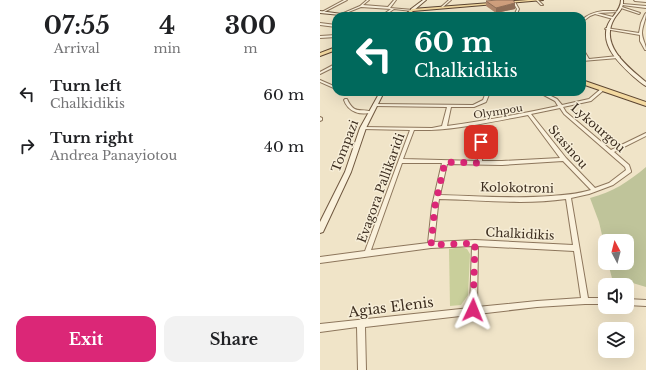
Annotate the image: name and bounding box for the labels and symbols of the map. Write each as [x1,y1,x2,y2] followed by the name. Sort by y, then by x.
[568,100,629,155] street label: Lykourgou
[473,101,524,122] street label: Olympou
[328,118,361,174] street label: Tompazi
[545,122,591,171] street label: Stasinou
[464,125,498,159] pin
[354,131,407,245] street label: Evagora Pallikaridi
[480,179,554,196] street label: Kolokotroni
[485,224,555,243] street label: Chalkidikis
[598,234,634,270] north arrow
[452,289,494,331] position arrow
[346,293,435,321] street label: Agias Elenis

